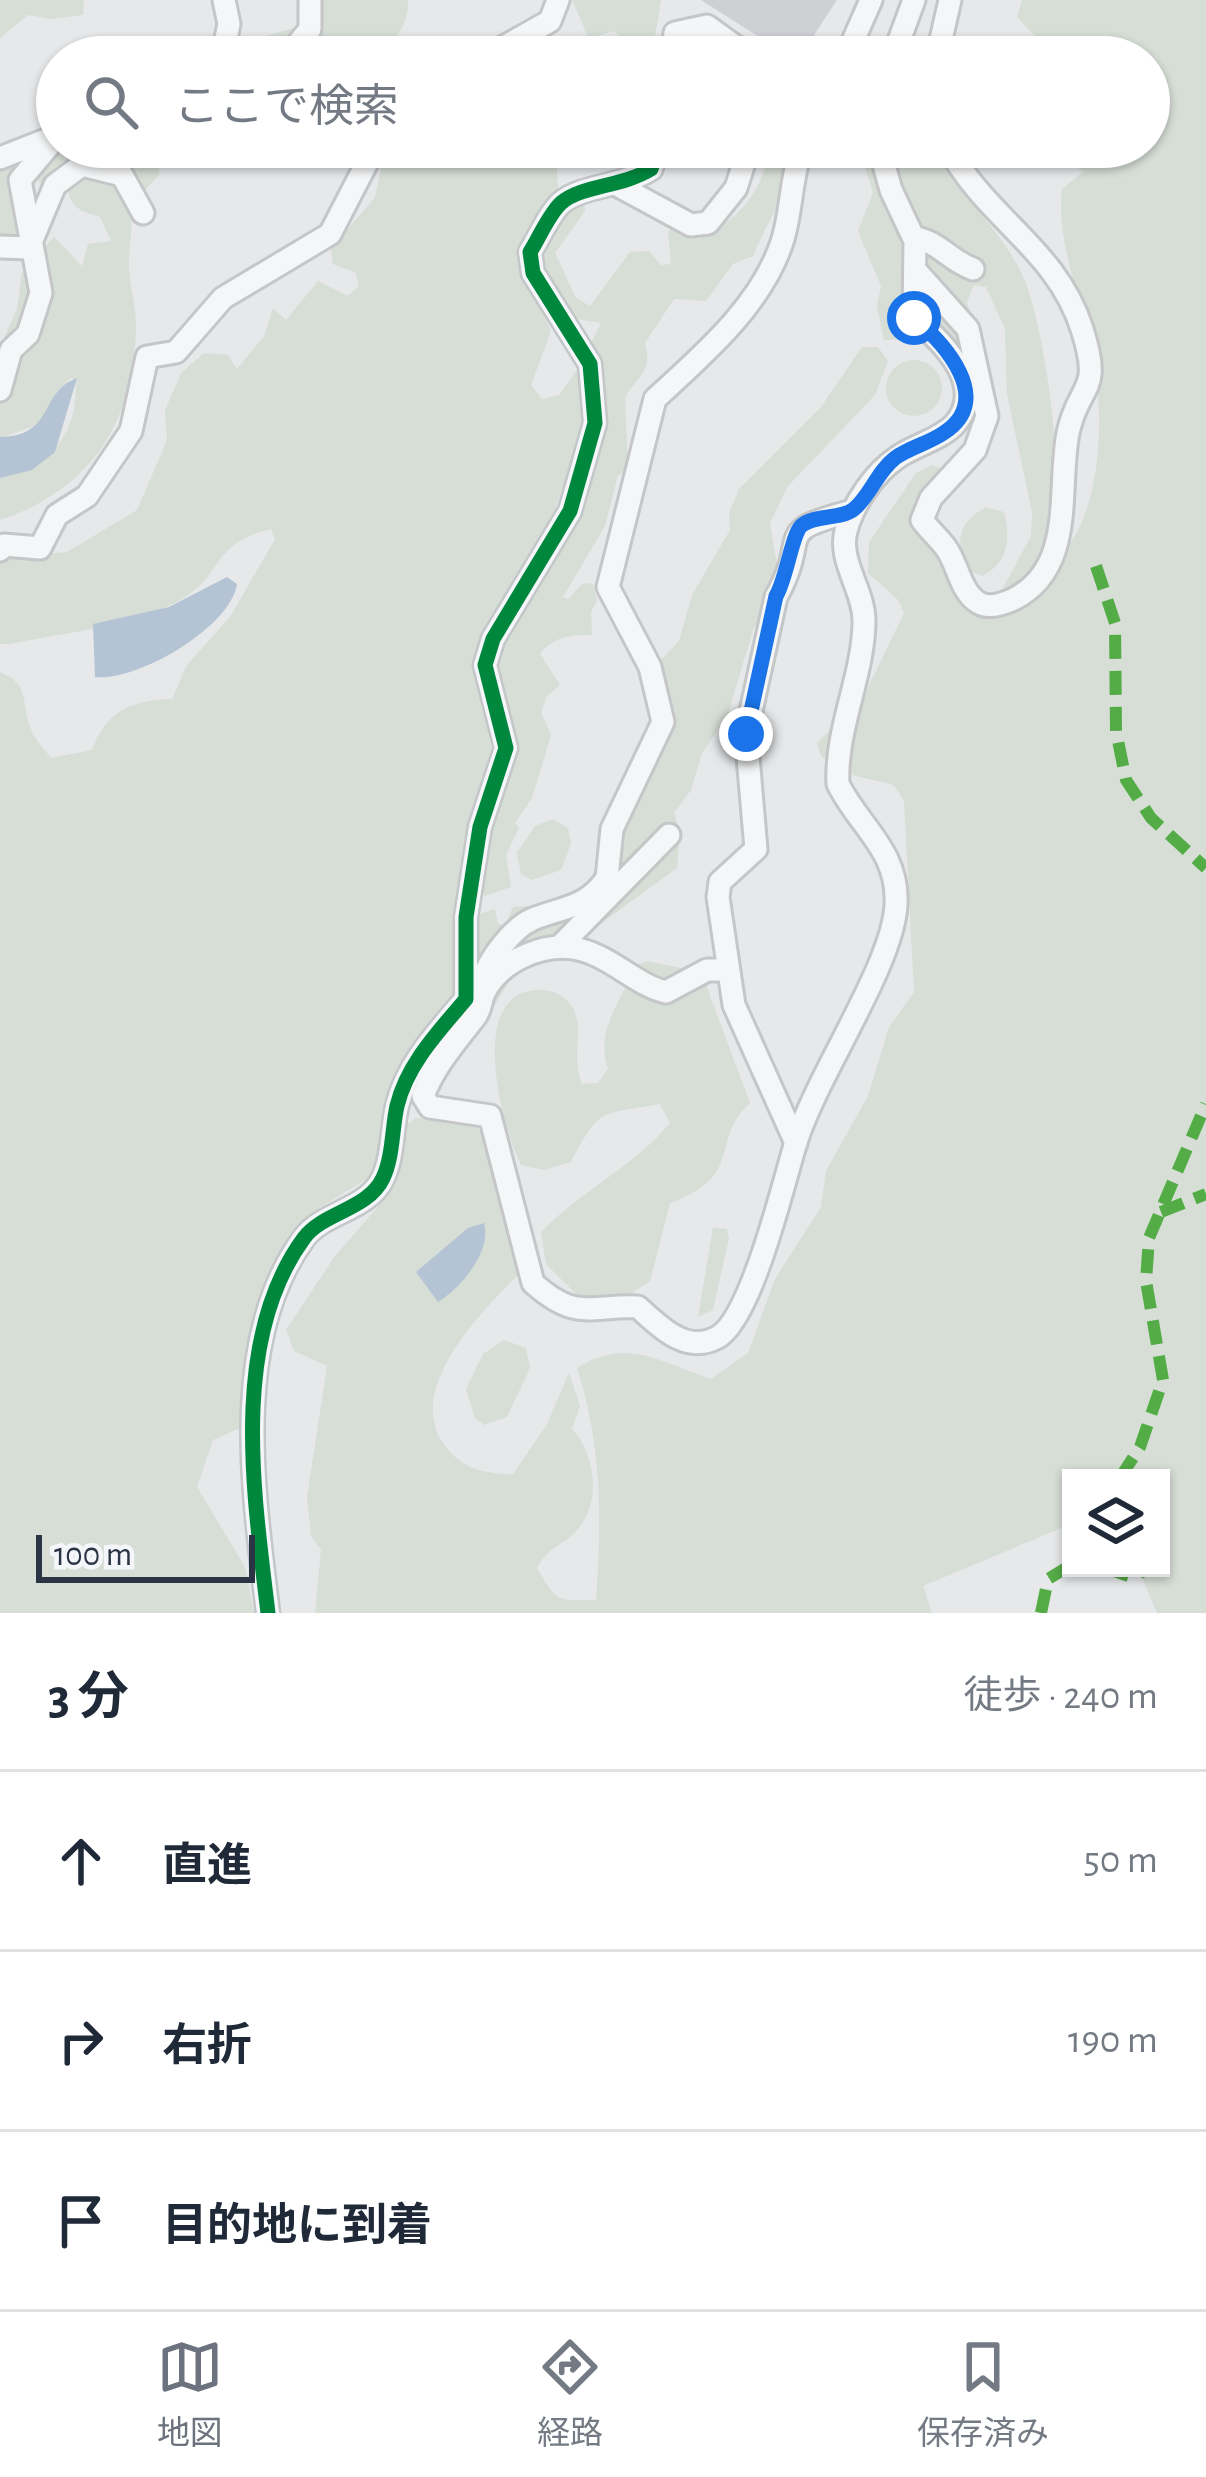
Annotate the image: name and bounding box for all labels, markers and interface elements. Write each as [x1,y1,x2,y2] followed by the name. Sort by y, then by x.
[36,36,1170,168] search box
[78,69,144,135] icon: search
[174,85,399,130] text: ここで検索
[887,291,941,345] route start
[719,707,773,761] route end
[1062,1469,1170,1577] map controls
[1062,1469,1170,1577] button: layers
[36,1529,255,1582] scale bar
[54,1539,132,1572] text: 100 m
[48,1672,129,1723] text: 3 分
[963,1677,1158,1716] text: 徒歩 · 240 m
[48,1828,114,1894] icon: ahead
[1083,1841,1158,1880] text: 50 m
[162,1844,252,1889] text: 直進
[48,2008,114,2074] icon: right
[1068,2021,1158,2060] text: 190 m
[162,2024,252,2069] text: 右折
[48,2188,114,2254] icon: arrive
[162,2204,432,2249] text: 目的地に到着
[157,2334,223,2455] tab: 地図
[537,2334,603,2455] tab: 経路
[917,2334,1049,2455] tab: 保存済み

